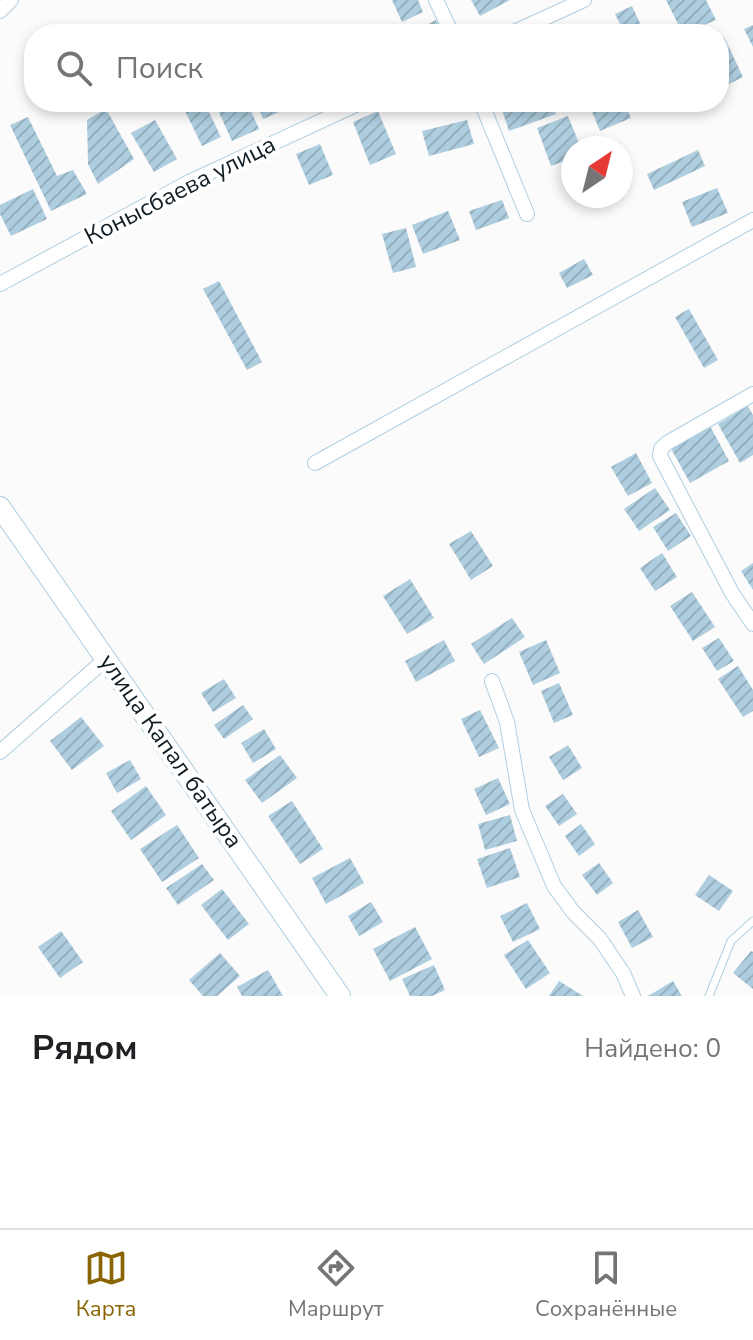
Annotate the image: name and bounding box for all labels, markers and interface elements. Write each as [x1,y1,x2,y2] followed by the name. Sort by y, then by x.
[24,24,729,112] search box
[52,46,96,90] icon: search
[116,48,203,89] text: Поиск
[79,128,281,252] street label: Конысбаева улица
[561,136,633,208] north arrow
[92,648,250,854] street label: улица Капал батыра
[32,1025,138,1071] text: Рядом
[584,1031,721,1066] text: Найдено: 0
[76,1246,136,1324] tab: Карта
[288,1246,384,1324] tab: Маршрут
[535,1246,677,1324] tab: Сохранённые

